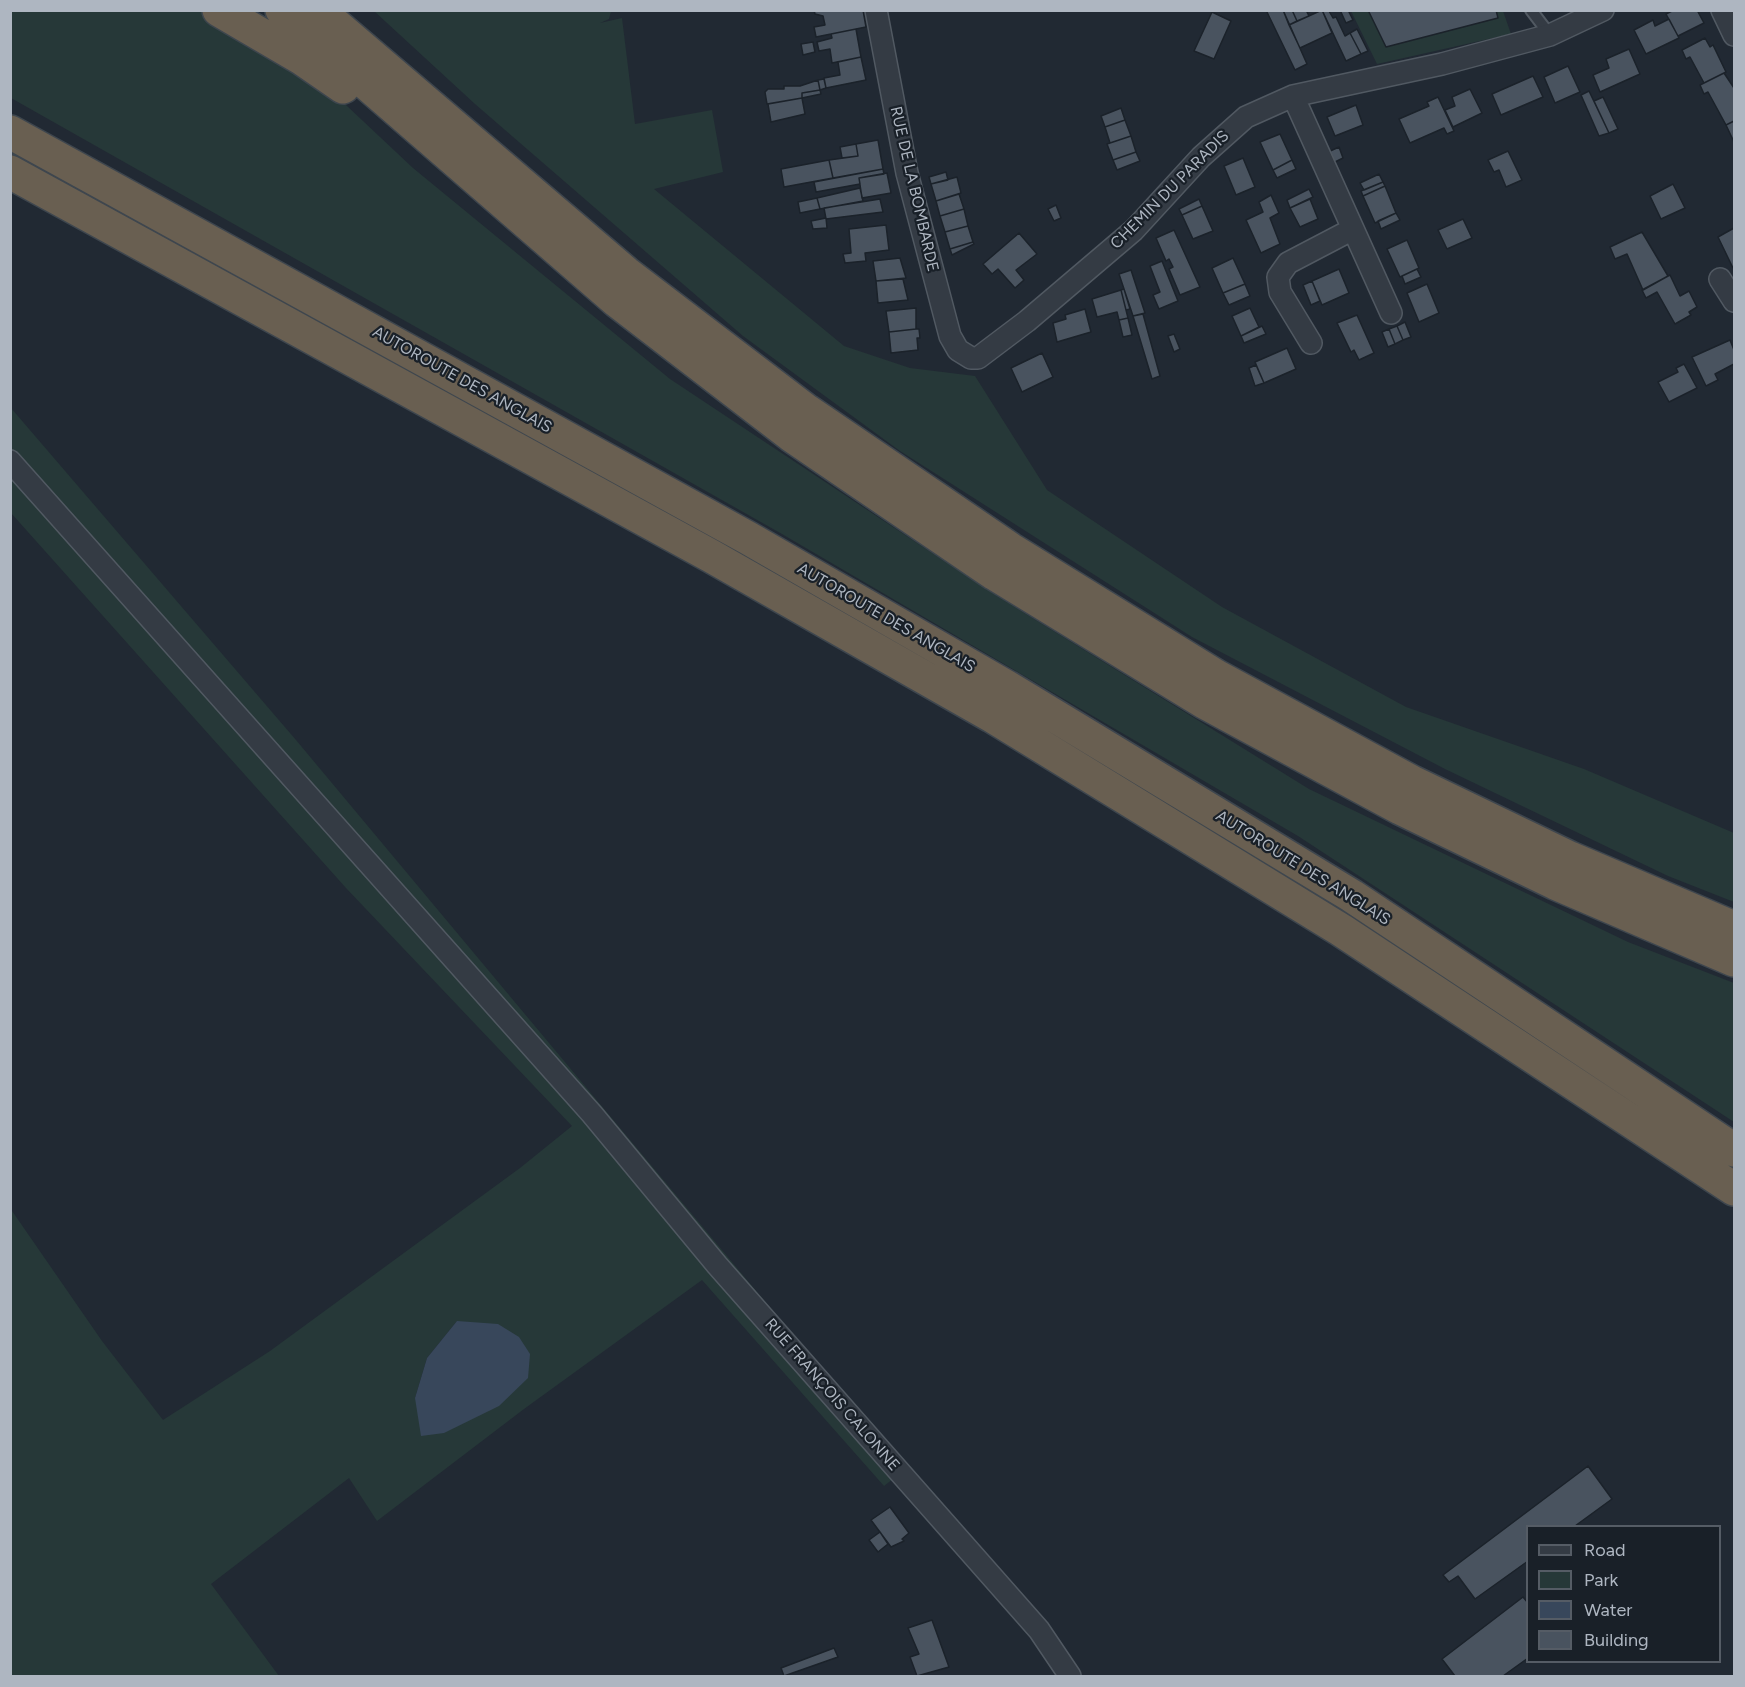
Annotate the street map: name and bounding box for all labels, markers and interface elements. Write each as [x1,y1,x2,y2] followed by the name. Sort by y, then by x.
[886,104,942,274] street label: RUE DE LA BOMBARDE
[1107,127,1233,253] street label: CHEMIN DU PARADIS
[369,323,555,437] street label: AUTOROUTE DES ANGLAIS
[794,559,978,677] street label: AUTOROUTE DES ANGLAIS
[1212,806,1394,930] street label: AUTOROUTE DES ANGLAIS
[761,1315,903,1475] street label: RUE FRANÇOIS CALONNE
[1526,1525,1721,1663] legend
[1584,1539,1625,1561] text: Road
[1584,1569,1618,1591] text: Park
[1584,1599,1632,1621] text: Water
[1584,1629,1649,1651] text: Building

